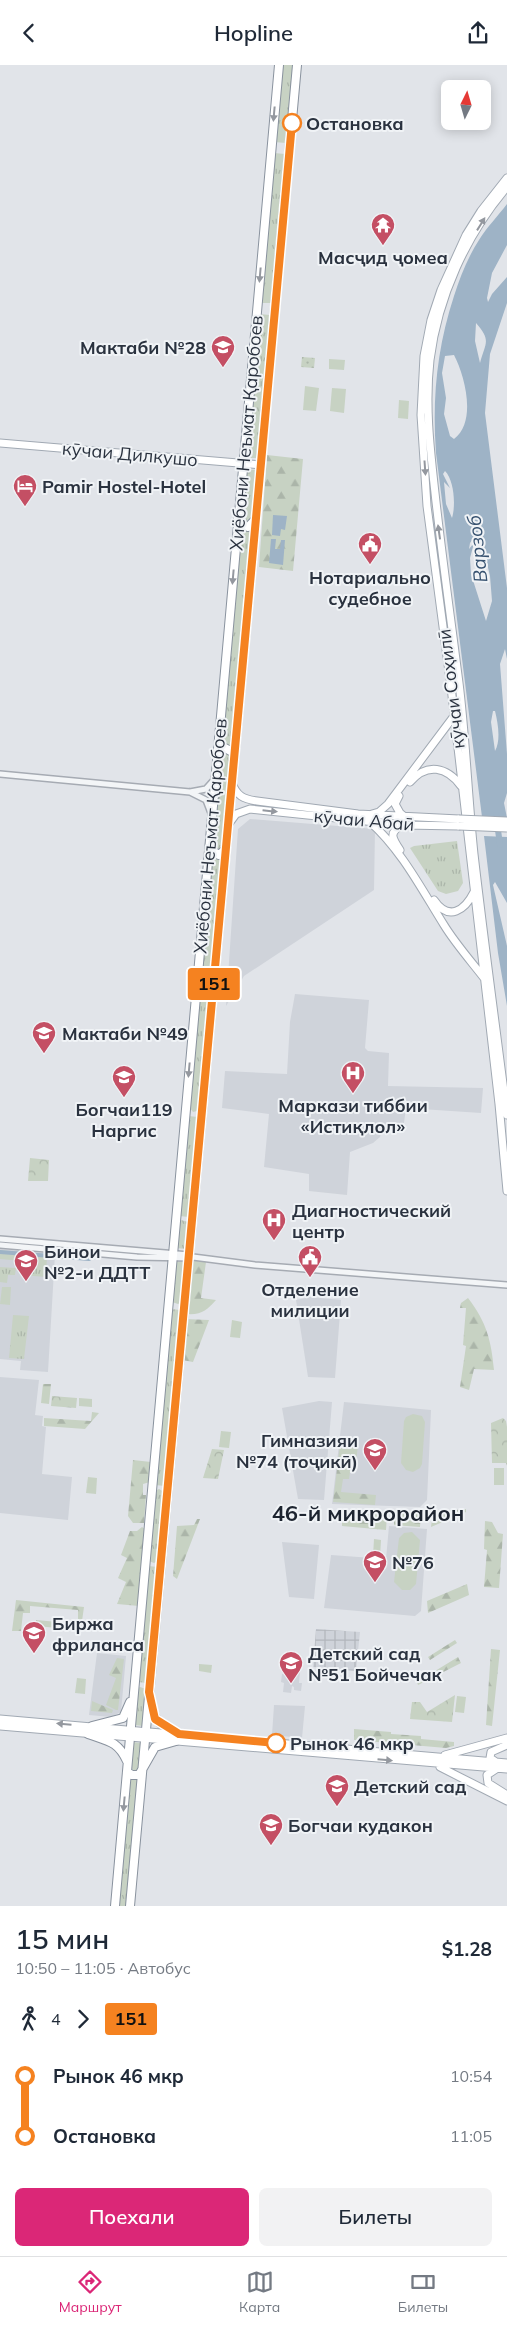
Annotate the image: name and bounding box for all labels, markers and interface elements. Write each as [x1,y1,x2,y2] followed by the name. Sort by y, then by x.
[15,19,43,47] icon: back
[214,19,293,47] text: Hopline
[464,19,492,47] icon: share
[441,80,491,130] north arrow
[441,80,491,130] map controls
[270,106,278,122] one-way arrow
[306,112,404,135] place label: Остановка
[282,113,302,133] marker: Остановка
[370,212,396,246] temple icon: Масҷид ҷомеа
[476,217,486,230] one-way arrow
[318,246,448,269] place label: Масҷид ҷомеа
[256,268,264,284] one-way arrow
[224,314,268,552] street label: Хиёбони Неъмат Қаробоев
[210,334,236,368] school or university icon: Мактаби №28
[80,336,206,359] place label: Мактаби №28
[61,437,199,471] street label: кӯчаи Дилкушо
[421,460,429,476] one-way arrow
[12,473,38,507] hotel icon: Pamir Hostel-Hotel
[42,475,206,498] place label: Pamir Hostel-Hotel
[462,514,492,584] water label: Варзоб
[435,524,443,540] one-way arrow
[357,531,383,565] public building icon: Нотариально судебное
[309,566,431,610] place label: Нотариально судебное
[229,569,237,585] one-way arrow
[432,628,470,750] street label: кӯчаи Соҳилӣ
[188,717,232,955] street label: Хиёбони Неъмат Қаробоев
[313,804,415,836] street label: кӯчаи Абаӣ
[262,808,278,816] one-way arrow
[185,968,243,1000] line badge: 151
[198,972,230,995] text: 151
[31,1020,57,1054] school or university icon: Мактаби №49
[62,1022,188,1045] place label: Мактаби №49
[340,1060,366,1094] hospital icon: Маркази тиббии «Истиқлол»
[185,1062,193,1078] one-way arrow
[111,1064,137,1098] school or university icon: Богчаи119 Наргис
[278,1094,428,1138] place label: Маркази тиббии «Истиқлол»
[75,1098,173,1142] place label: Богчаи119 Наргис
[292,1199,451,1243] place label: Диагностический центр
[261,1207,287,1241] hospital icon: Диагностический центр
[44,1240,150,1284] place label: Бинои №2-и ДДТТ
[297,1244,323,1278] public building icon: Отделение милиции
[13,1248,39,1282] school or university icon: Бинои №2-и ДДТТ
[261,1278,359,1322] place label: Отделение милиции
[236,1429,358,1473] place label: Гимназияи №74 (тоҷикӣ)
[362,1437,388,1471] school or university icon: Гимназияи №74 (тоҷикӣ)
[272,1499,464,1527] district label: 46-й микрорайон
[362,1549,388,1583] school or university icon: №76
[392,1551,434,1574] place label: №76
[52,1612,144,1656] place label: Биржа фриланса
[21,1620,47,1654] school or university icon: Биржа фриланса
[308,1642,443,1686] place label: Детский сад №51 Бойчечак
[278,1650,304,1684] school or university icon: Детский сад №51 Бойчечак
[56,1720,72,1728] one-way arrow
[290,1732,414,1755] place label: Рынок 46 мкр
[266,1733,286,1753] marker: Рынок 46 мкр
[378,1756,394,1764] one-way arrow
[324,1773,350,1807] school or university icon: Детский сад
[354,1775,467,1798] place label: Детский сад
[120,1796,128,1812] one-way arrow
[258,1812,284,1846] school or university icon: Богчаи кудакон
[288,1814,433,1837] place label: Богчаи кудакон
[15,1921,109,1956] text: 15 мин
[442,1937,492,1961] text: $1.28
[15,1958,191,1978] text: 10:50 – 11:05 · Автобус
[15,2005,43,2033] icon: walk
[69,2005,97,2033] icon: forward
[115,2007,147,2030] text: 151
[51,2009,61,2029] text: 4
[53,2064,184,2088] text: Рынок 46 мкр
[450,2066,492,2086] text: 10:54
[53,2124,156,2148] text: Остановка
[450,2126,492,2146] text: 11:05
[15,2188,249,2246] button: Поехали
[259,2188,492,2246] button: Билеты
[59,2268,122,2316] tab: Маршрут
[239,2268,280,2316] tab: Карта
[398,2268,448,2316] tab: Билеты

